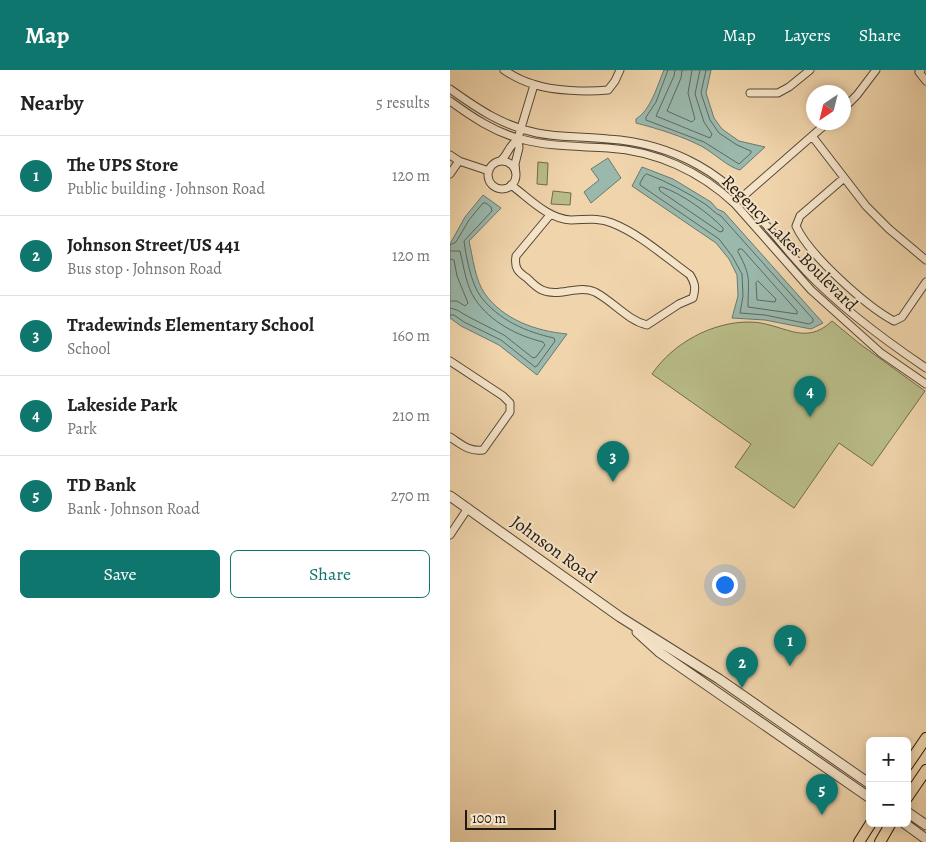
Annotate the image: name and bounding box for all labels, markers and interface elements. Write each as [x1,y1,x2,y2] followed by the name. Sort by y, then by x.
[25,19,69,51] text: Map
[723,23,756,47] text: Map
[784,23,831,47] text: Layers
[859,23,901,47] text: Share
[806,85,851,130] north arrow
[20,89,83,117] text: Nearby
[376,92,430,114] text: 5 results
[67,152,178,178] text: The UPS Store
[33,165,39,187] text: 1
[392,165,430,187] text: 120 m
[717,170,864,317] street label: Regency Lakes Boulevard
[67,178,265,200] text: Public building · Johnson Road
[67,232,240,258] text: Johnson Street/US 441
[32,245,40,267] text: 2
[392,245,430,267] text: 120 m
[67,258,222,280] text: Bus stop · Johnson Road
[67,312,314,338] text: Tradewinds Elementary School
[33,325,39,347] text: 3
[392,325,430,347] text: 160 m
[67,338,110,360] text: School
[794,376,826,417] pin: 4
[67,392,177,418] text: Lakeside Park
[32,405,40,427] text: 4
[392,405,430,427] text: 210 m
[67,418,97,440] text: Park
[597,441,629,482] pin: 3
[67,472,136,498] text: TD Bank
[33,485,39,507] text: 5
[391,485,430,507] text: 270 m
[67,498,200,520] text: Bank · Johnson Road
[506,510,602,588] street label: Johnson Road
[20,550,220,598] button: Save
[230,550,430,598] button: Share
[712,572,738,598] your location
[774,625,806,666] pin: 1
[726,647,758,688] pin: 2
[866,737,911,827] map controls
[866,737,911,782] button: +
[806,774,838,815] pin: 5
[866,782,911,827] button: −
[465,807,556,830] scale bar
[472,809,506,828] text: 100 m

